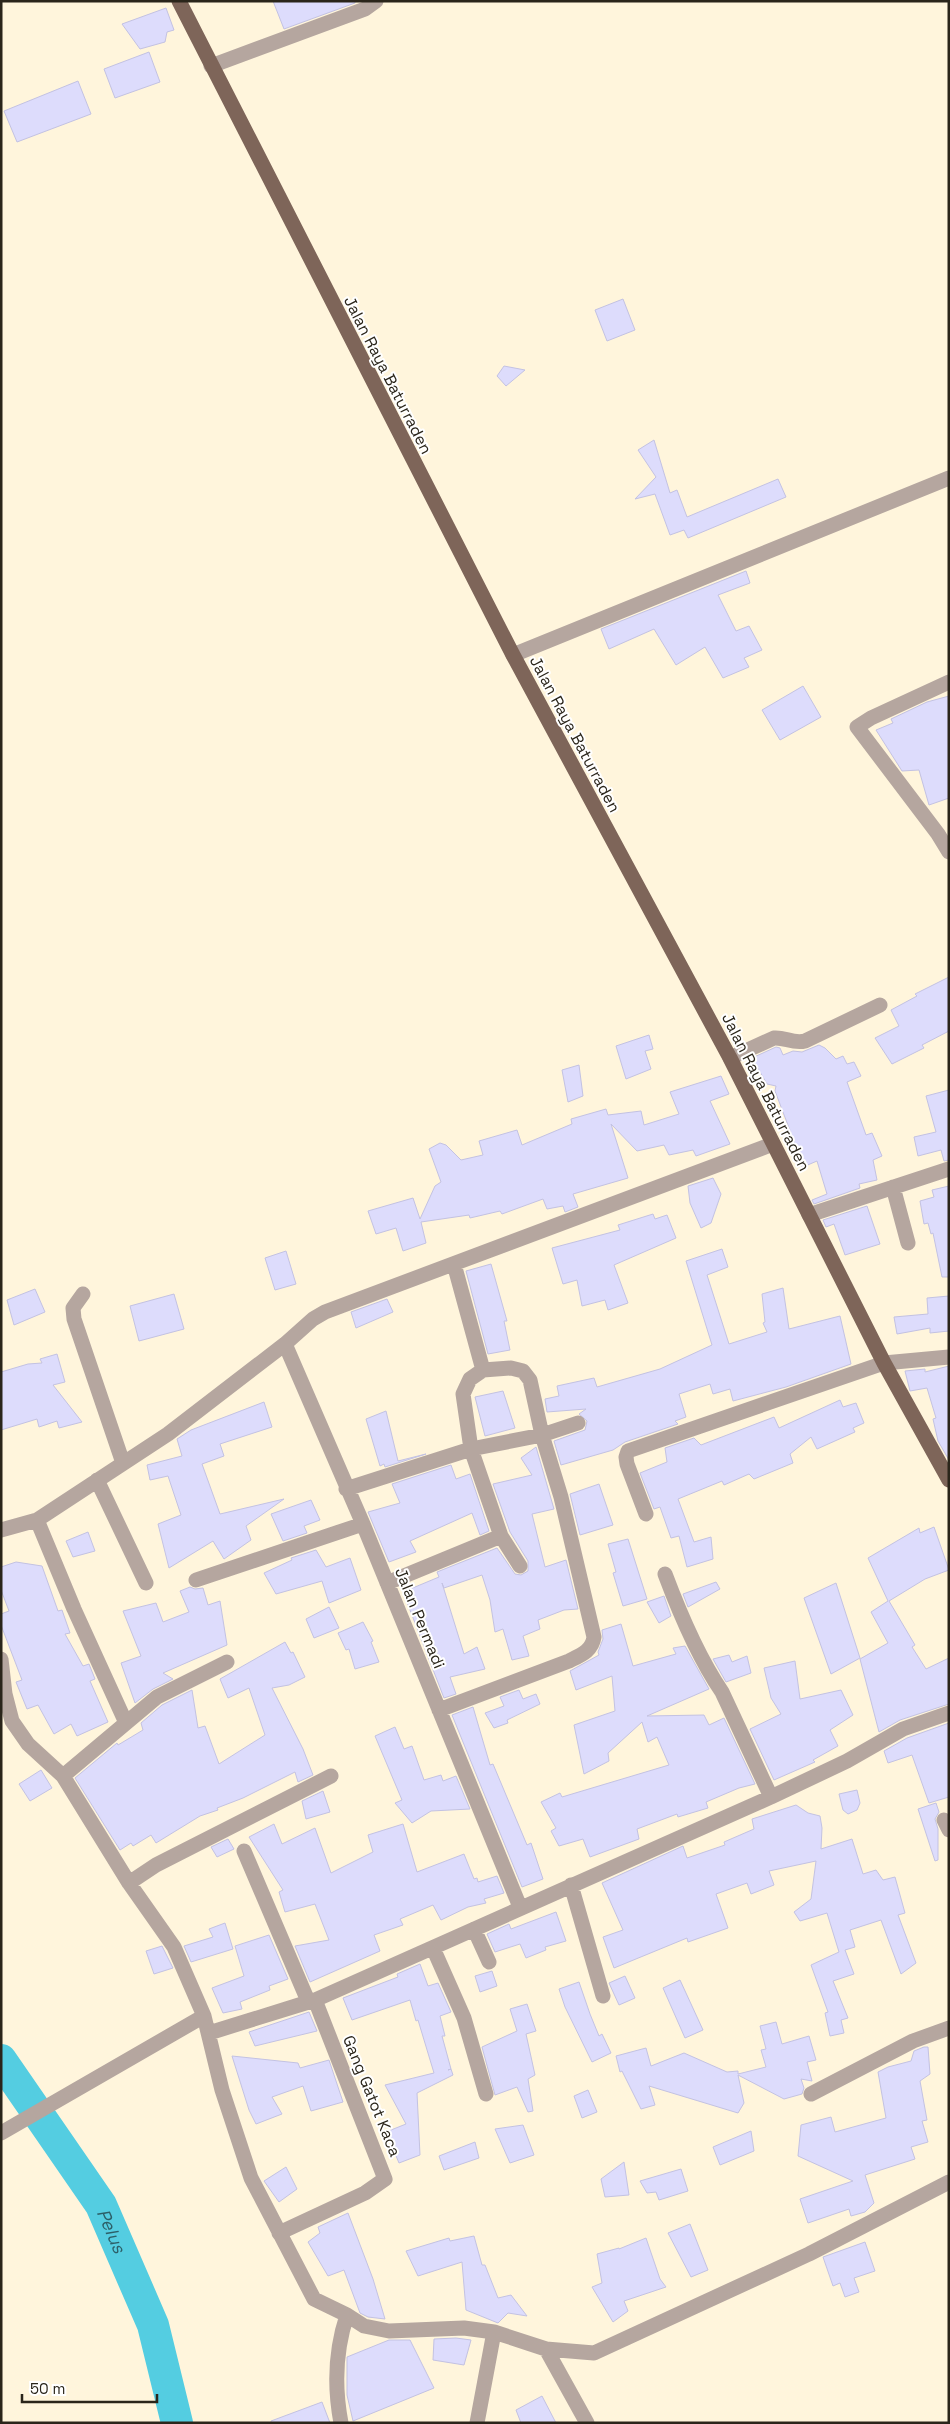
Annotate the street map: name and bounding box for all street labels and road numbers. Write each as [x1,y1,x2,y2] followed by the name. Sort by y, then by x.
[339,293,437,457] street label: Jalan Raya Baturraden
[525,652,625,816] street label: Jalan Raya Baturraden
[717,1010,815,1174] street label: Jalan Raya Baturraden
[390,1564,450,1672] street label: Jalan Permadi
[338,2032,406,2160] street label: Gang Gatot Kaca

